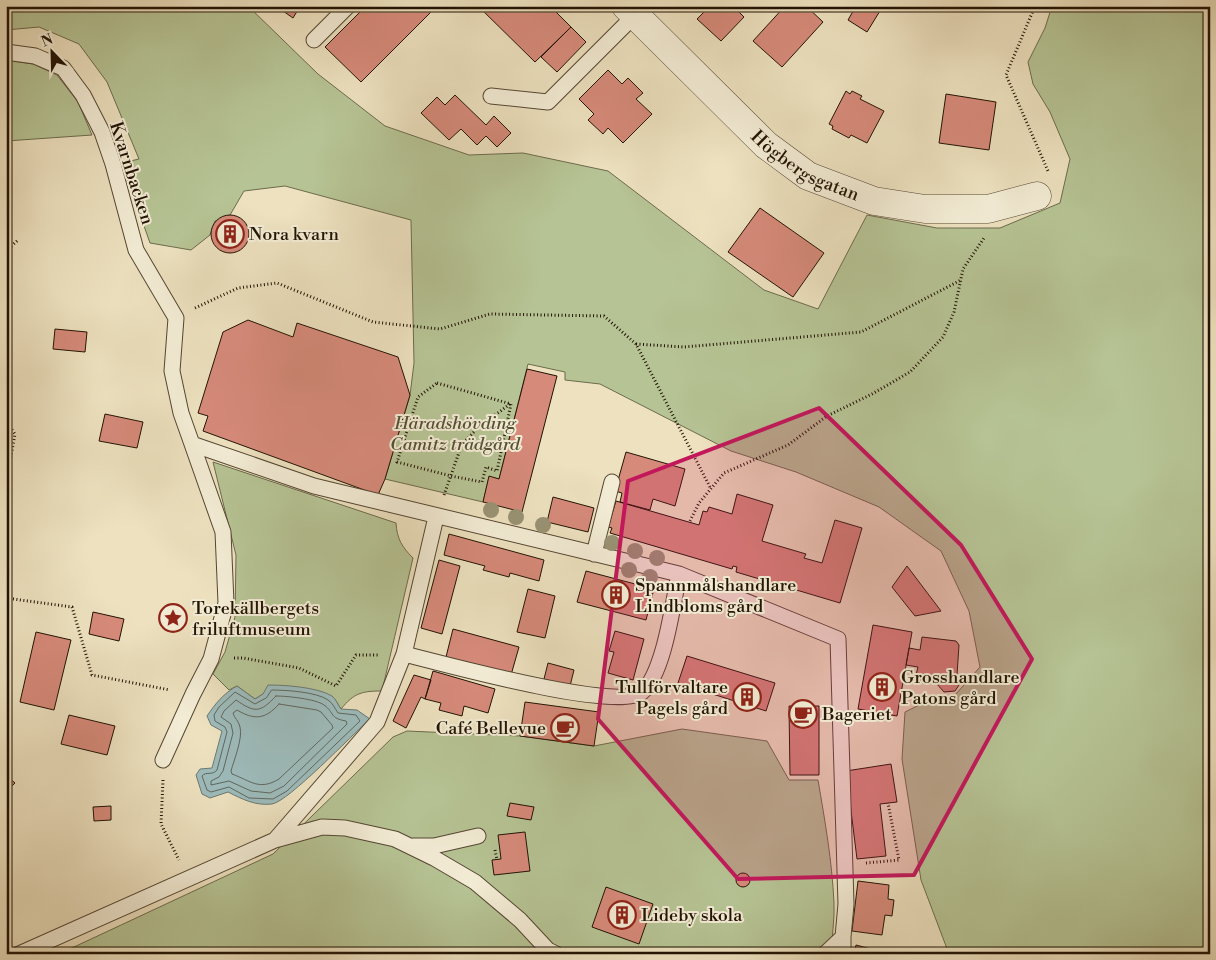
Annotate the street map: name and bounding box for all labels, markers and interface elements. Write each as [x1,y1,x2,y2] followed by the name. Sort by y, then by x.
[28,28,78,78] north arrow
[39,31,56,51] text: N
[104,119,159,228] street label: Kvarnbacken
[746,125,863,206] street label: Högbergsgatan
[215,219,245,249] building icon: Nora kvarn
[249,223,339,246] place label: Nora kvarn
[390,412,521,456] park label: Häradshövding Camitz trädgård
[635,574,796,618] place label: Spannmålshandlare Lindbloms gård
[601,580,631,610] building icon: Spannmålshandlare Lindbloms gård
[192,597,319,641] place label: Torekällbergets friluftmuseum
[158,603,188,633] place icon: Torekällbergets friluftmuseum
[901,666,1020,710] place label: Grosshandlare Patons gård
[867,672,897,702] building icon: Grosshandlare Patons gård
[615,676,729,720] place label: Tullförvaltare Pagels gård
[732,682,762,712] building icon: Tullförvaltare Pagels gård
[788,699,818,729] cafe icon: Bageriet
[821,703,892,726] place label: Bageriet
[550,713,580,743] cafe icon: Café Bellevue
[436,717,546,740] place label: Café Bellevue
[607,900,637,930] building icon: Lideby skola
[641,904,743,927] place label: Lideby skola

